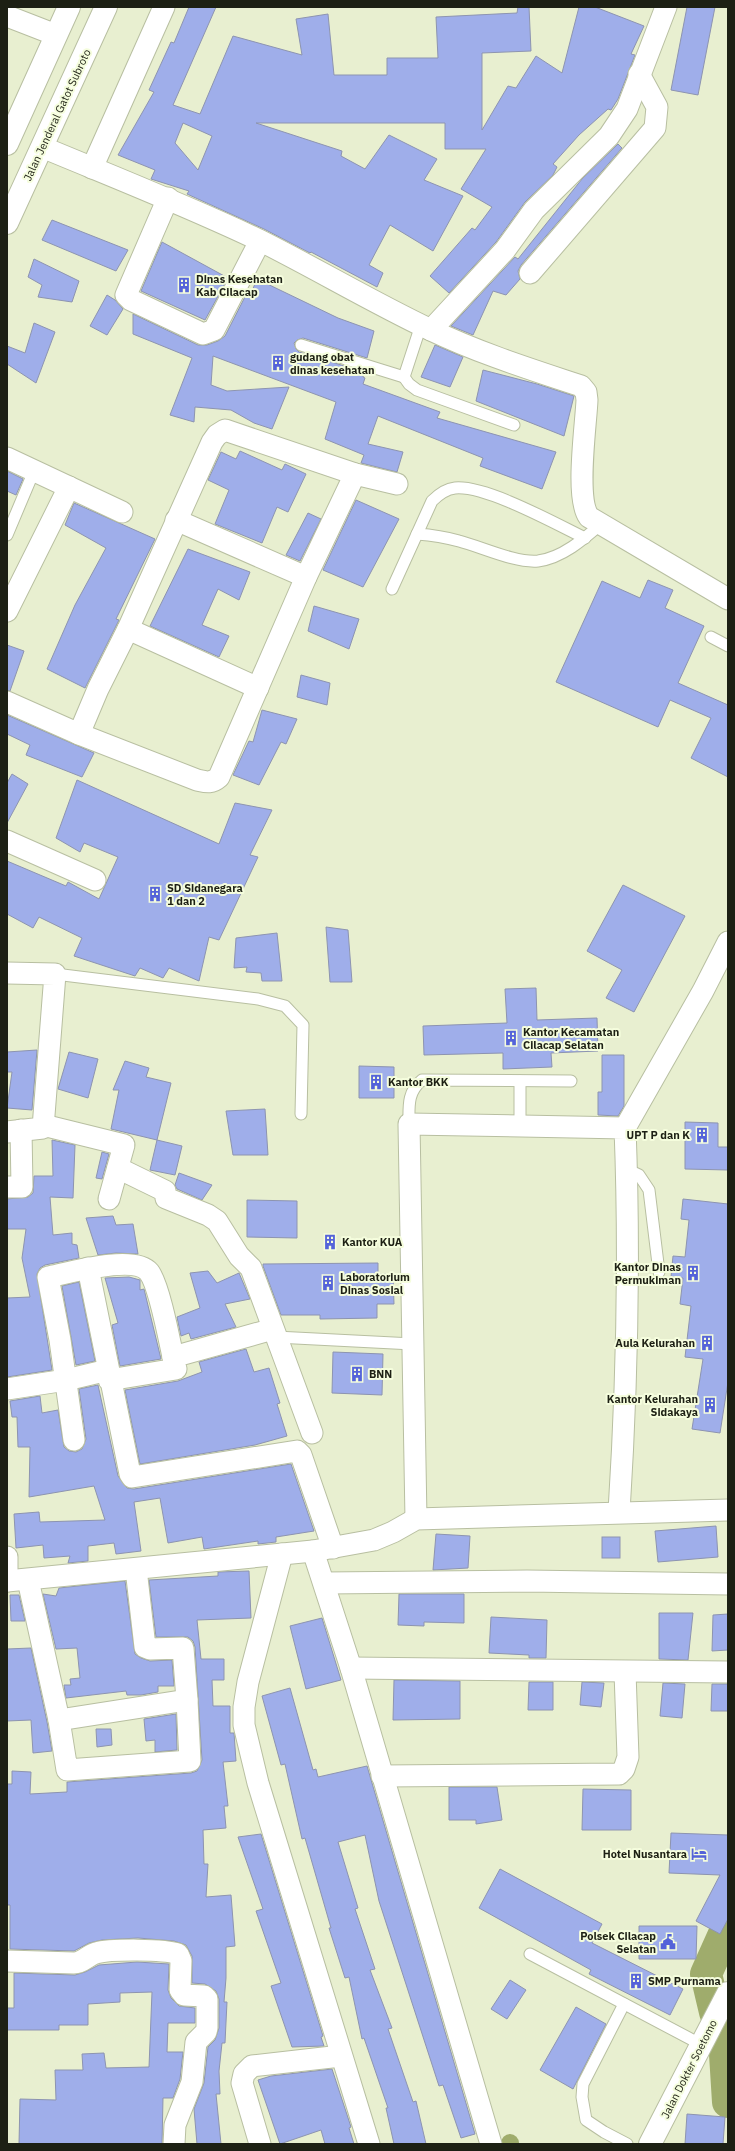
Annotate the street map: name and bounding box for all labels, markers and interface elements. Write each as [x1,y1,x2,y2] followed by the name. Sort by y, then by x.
[20,47,94,183] street label: Jalan Jenderal Gatot Subroto
[196,272,283,299] place label: Dinas Kesehatan Kab Cilacap
[175,276,193,294] building icon: Dinas Kesehatan Kab Cilacap
[290,350,375,377] place label: gudang obat dinas kesehatan
[269,354,287,372] building icon: gudang obat dinas kesehatan
[167,881,243,908] place label: SD Sidanegara 1 dan 2
[146,885,164,903] building icon: SD Sidanegara 1 dan 2
[523,1025,619,1052] place label: Kantor Kecamatan Cilacap Selatan
[502,1029,520,1047] building icon: Kantor Kecamatan Cilacap Selatan
[367,1073,385,1091] building icon: Kantor BKK
[388,1075,449,1089] place label: Kantor BKK
[693,1126,711,1144] building icon: UPT P dan K
[627,1128,690,1142] place label: UPT P dan K
[321,1233,339,1251] building icon: Kantor KUA
[342,1235,403,1249] place label: Kantor KUA
[614,1260,681,1287] place label: Kantor Dinas Permukiman
[684,1264,702,1282] building icon: Kantor Dinas Permukiman
[340,1270,410,1297] place label: Laboratorium Dinas Sosial
[319,1274,337,1292] building icon: Laboratorium Dinas Sosial
[698,1334,716,1352] building icon: Aula Kelurahan
[615,1336,695,1350] place label: Aula Kelurahan
[348,1365,366,1383] building icon: BNN
[369,1367,392,1381] place label: BNN
[607,1392,698,1419] place label: Kantor Kelurahan Sidakaya
[701,1396,719,1414] building icon: Kantor Kelurahan Sidakaya
[690,1845,708,1863] hotel icon: Hotel Nusantara
[603,1847,687,1861] place label: Hotel Nusantara
[580,1929,656,1956] place label: Polsek Cilacap Selatan
[659,1933,677,1951] public building icon: Polsek Cilacap Selatan
[627,1972,645,1990] building icon: SMP Purnama
[648,1974,721,1988] place label: SMP Purnama
[658,2017,720,2121] street label: Jalan Dokter Soetomo

